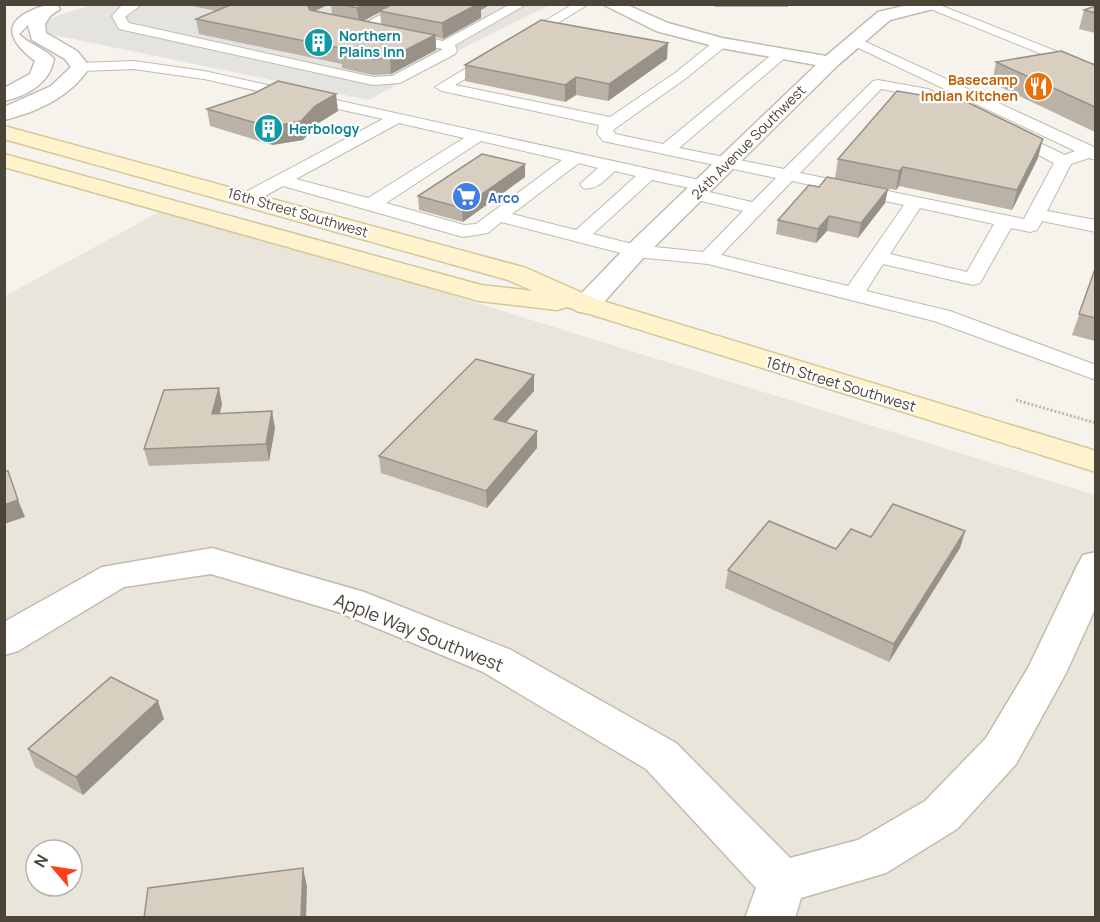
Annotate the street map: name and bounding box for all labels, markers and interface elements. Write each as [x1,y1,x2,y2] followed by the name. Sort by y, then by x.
[339,26,404,61] place label: Northern Plains Inn
[302,27,334,59] building icon: Northern Plains Inn
[921,70,1018,105] place label: Basecamp Indian Kitchen
[1023,71,1055,103] restaurant icon: Basecamp Indian Kitchen
[687,81,809,203] street label: 24th Avenue Southwest
[252,112,284,144] building icon: Herbology
[289,119,360,138] place label: Herbology
[451,181,483,213] supermarket icon: Arco
[225,183,371,241] street label: 16th Street Southwest
[488,188,520,207] place label: Arco
[763,351,919,417] street label: 16th Street Southwest
[331,587,507,677] street label: Apple Way Southwest
[24,838,84,898] north arrow
[28,850,53,871] text: N

